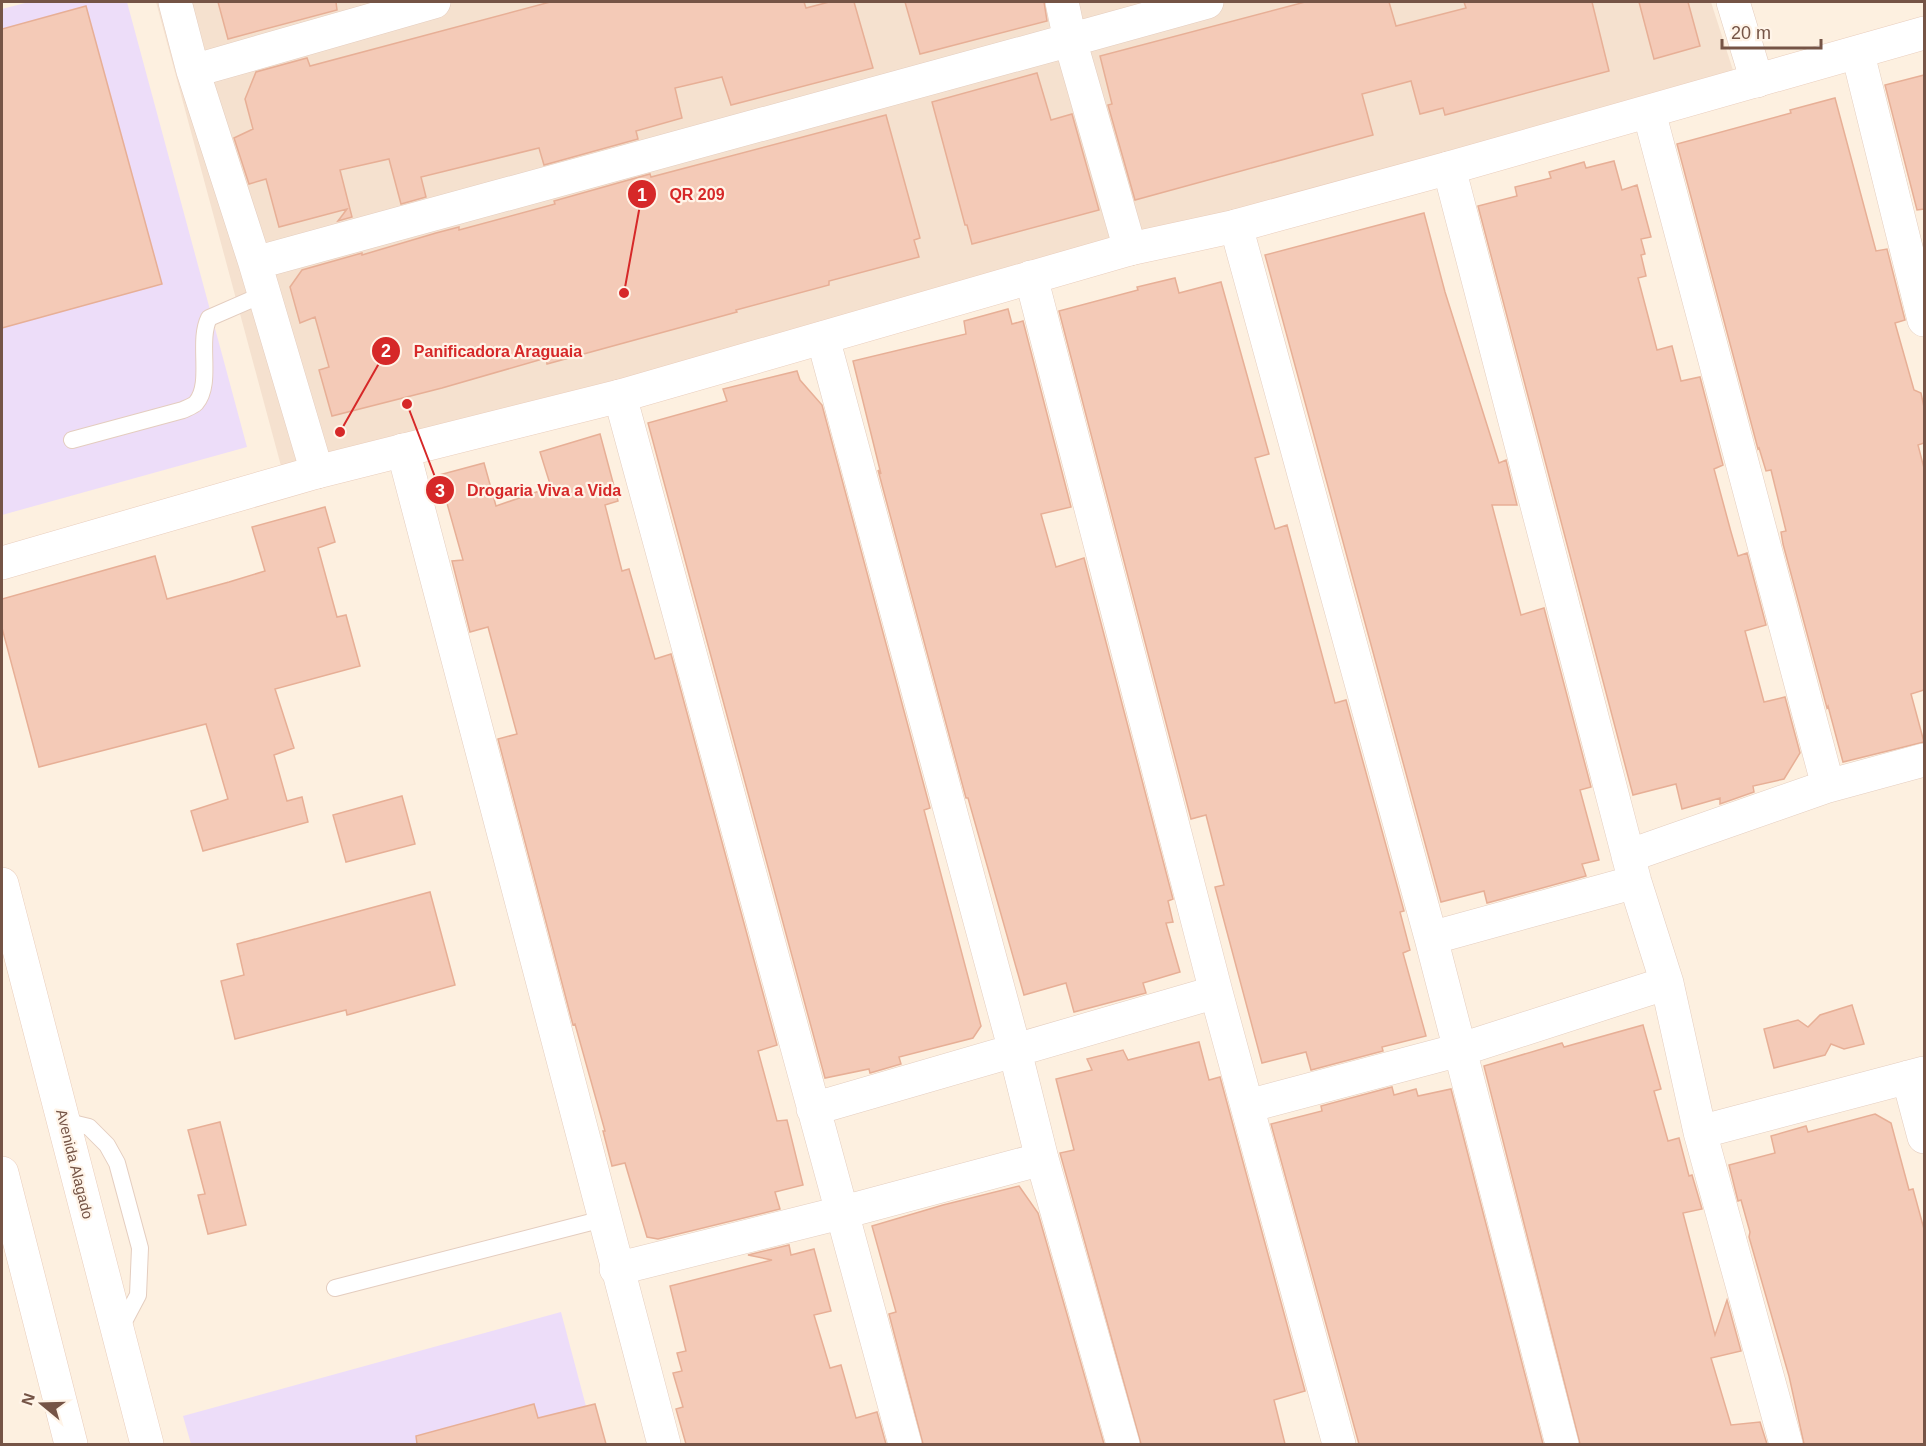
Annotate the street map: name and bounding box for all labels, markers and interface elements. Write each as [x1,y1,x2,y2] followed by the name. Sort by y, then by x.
[1722,12,1821,50] scale bar
[1731,23,1771,43] text: 20 m
[627,177,736,211] callout: QR 209
[637,185,647,205] text: 1
[669,186,725,203] text: QR 209
[371,334,594,368] callout: Panificadora Araguaia
[381,341,391,361] text: 2
[414,343,582,360] text: Panificadora Araguaia
[425,473,633,507] callout: Drogaria Viva a Vida
[435,481,445,501] text: 3
[467,482,621,499] text: Drogaria Viva a Vida
[53,1107,97,1221] street label: Avenida Alagado
[12,1374,72,1434] north arrow
[18,1391,38,1408] text: N

